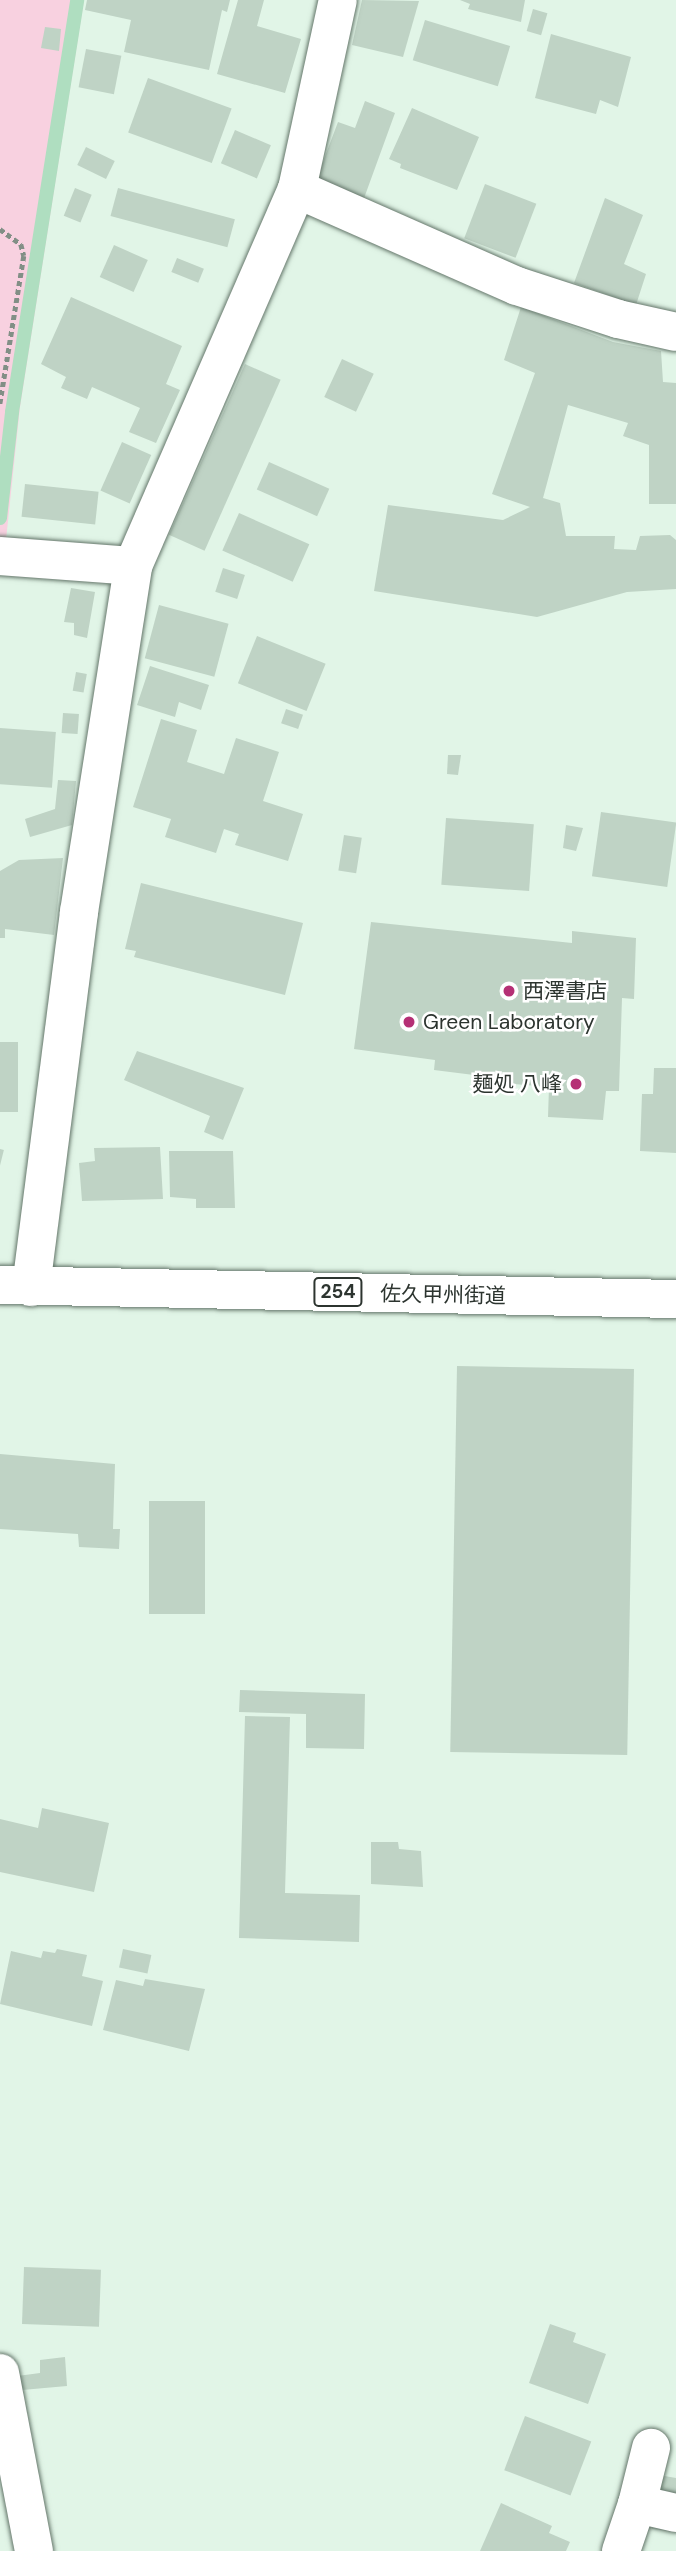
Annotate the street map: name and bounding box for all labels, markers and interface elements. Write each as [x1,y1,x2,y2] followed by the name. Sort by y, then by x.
[523,978,607,1004] place label: 西澤書店
[501,983,517,999] marker: 西澤書店
[423,1009,595,1035] place label: Green Laboratory
[401,1014,417,1030] marker: Green Laboratory
[472,1071,562,1097] place label: 麺処 八峰
[568,1076,584,1092] marker: 麺処 八峰
[312,1276,364,1308] road number: 254
[380,1281,506,1309] street label: 佐久甲州街道

